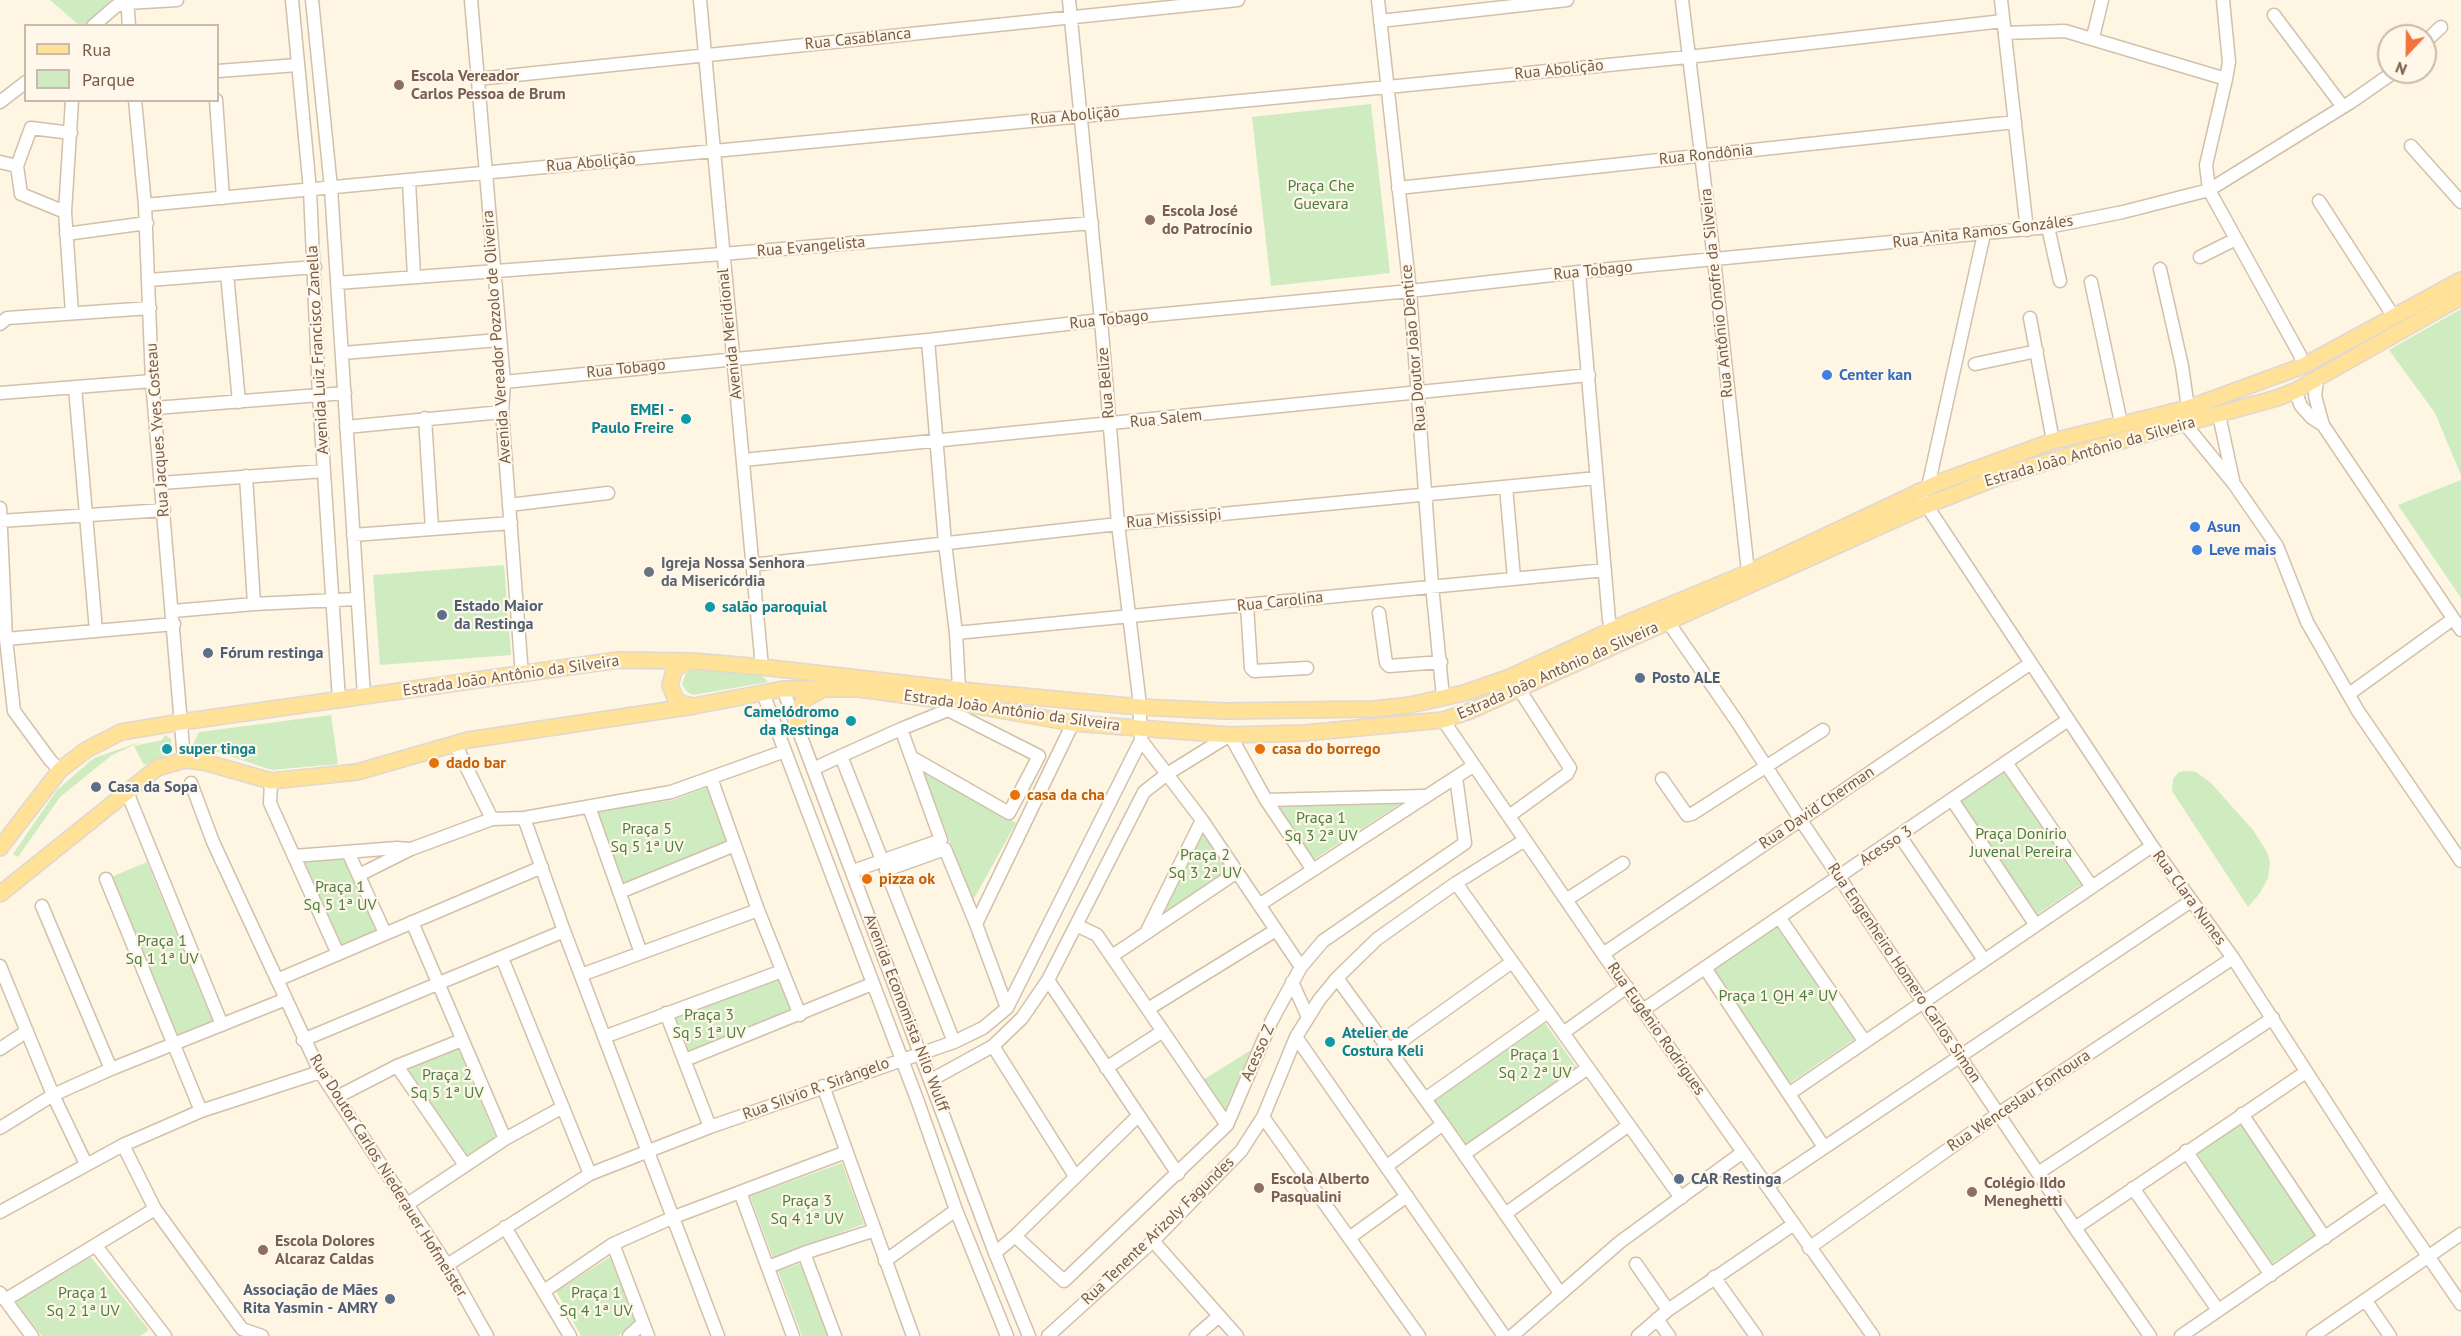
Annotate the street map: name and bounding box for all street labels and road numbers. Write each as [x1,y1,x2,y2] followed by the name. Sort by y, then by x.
[804,24,912,54] street label: Rua Casablanca
[1514,56,1604,84] street label: Rua Abolição
[1030,103,1120,129] street label: Rua Abolição
[1658,141,1754,169] street label: Rua Rondônia
[546,150,636,176] street label: Rua Abolição
[1696,187,1738,399] street label: Rua Antônio Onofre da Silveira
[479,210,515,464] street label: Avenida Vereador Pozzolo de Oliveira
[1892,211,2074,253] street label: Rua Anita Ramos Gonzáles
[756,233,866,261] street label: Rua Evangelista
[303,245,333,455] street label: Avenida Luiz Francisco Zanella
[1553,257,1633,285] street label: Rua Tobago
[1397,264,1431,432] street label: Rua Doutor João Dentice
[714,268,746,400] street label: Avenida Meridional
[1069,306,1149,334] street label: Rua Tobago
[142,342,174,518] street label: Rua Jacques Yves Costeau
[1093,346,1119,420] street label: Rua Belize
[586,355,666,383] street label: Rua Tobago
[1129,406,1203,432] street label: Rua Salem
[1982,413,2198,491] street label: Estrada João Antônio da Silveira
[1126,505,1222,533] street label: Rua Mississipi
[1236,588,1324,616] street label: Rua Carolina
[1454,618,1662,724] street label: Estrada João Antônio da Silveira
[402,651,620,701] street label: Estrada João Antônio da Silveira
[903,686,1121,736] street label: Estrada João Antônio da Silveira
[1756,762,1878,854] street label: Rua David Cherman
[1856,822,1916,870] street label: Acesso 3
[2148,847,2230,949] street label: Rua Clara Nunes
[1823,860,1985,1086] street label: Rua Engenheiro Homero Carlos Simon
[859,912,953,1114] street label: Avenida Economista Nilo Wulff
[1603,959,1709,1099] street label: Rua Eugênio Rodrigues
[1237,1022,1279,1084] street label: Acesso Z
[1944,1046,2094,1156] street label: Rua Wenceslau Fontoura
[305,1051,471,1301] street label: Rua Doutor Carlos Niederauer Hofmeister
[740,1054,892,1124] street label: Rua Sílvio R. Sirângelo
[1078,1153,1238,1309] street label: Rua Tenente Arizoly Fagundes

